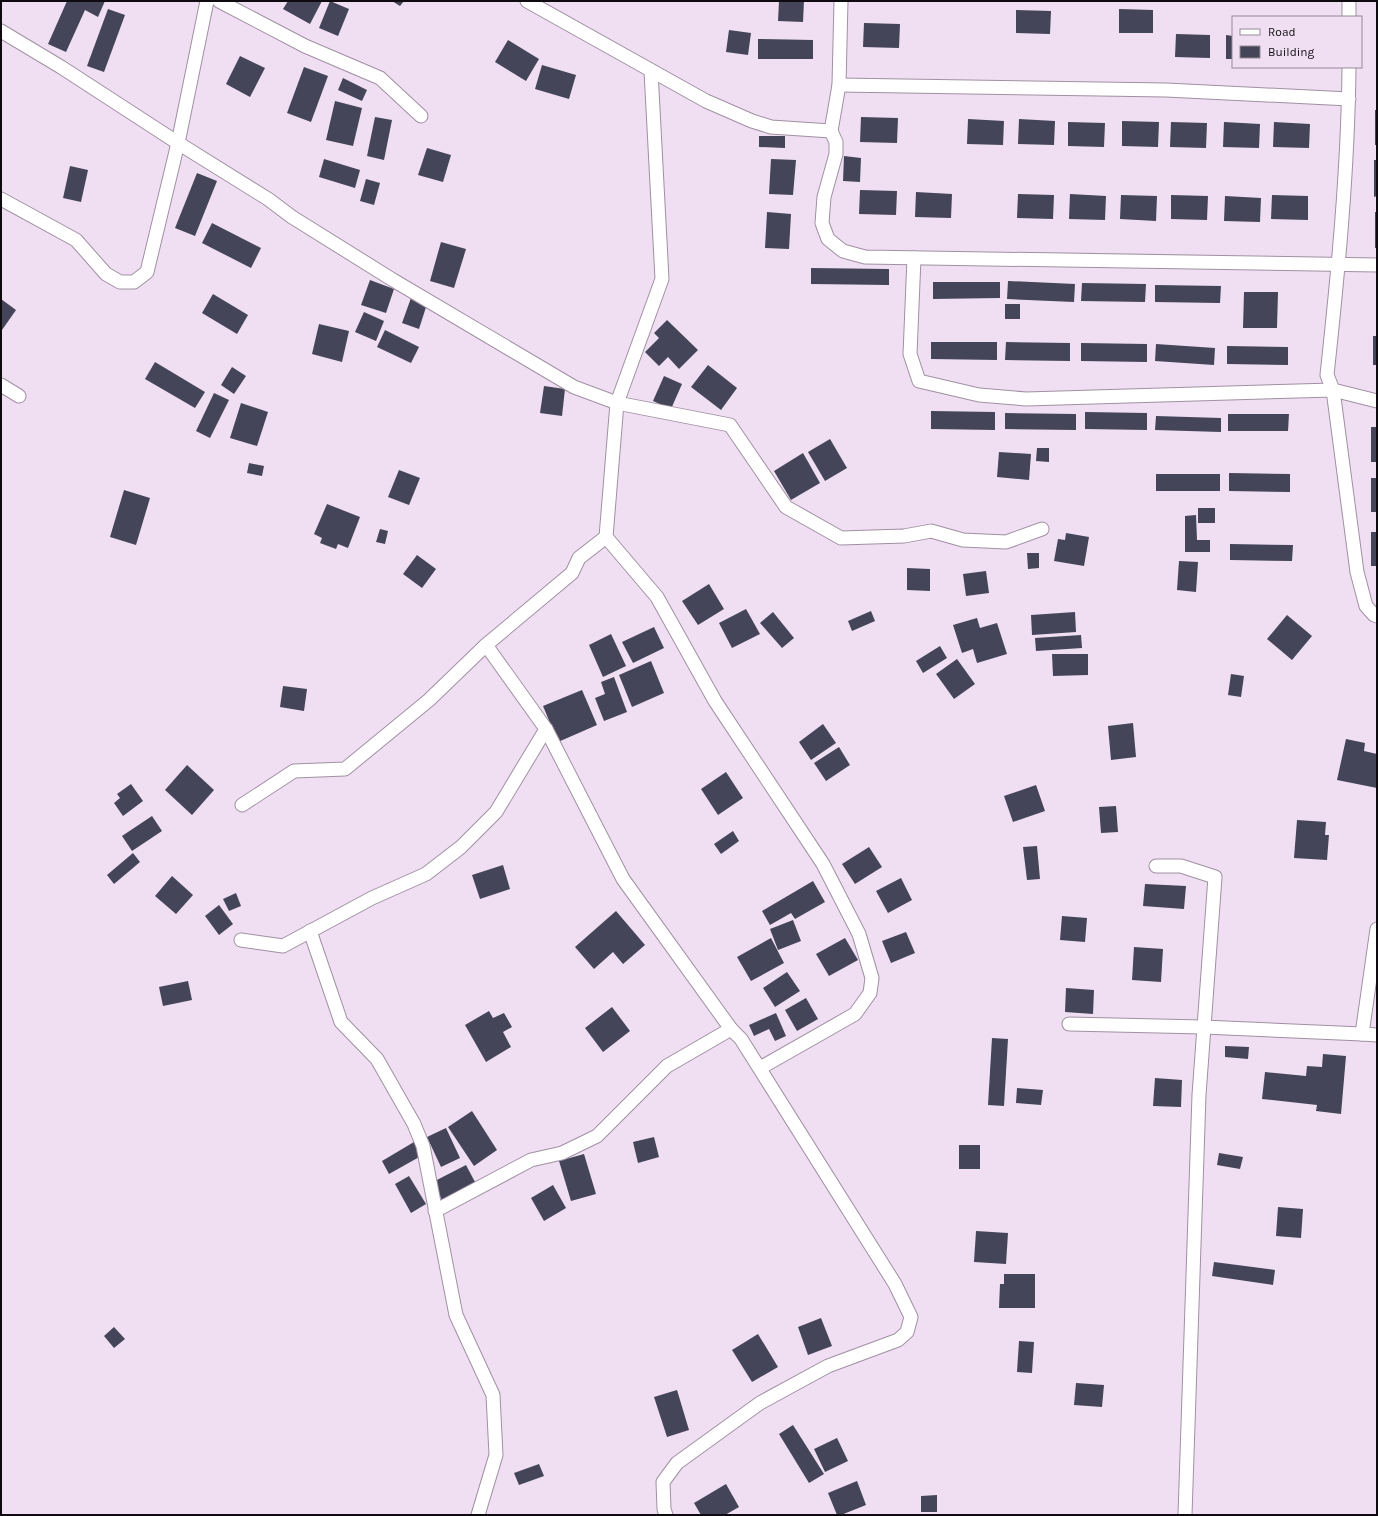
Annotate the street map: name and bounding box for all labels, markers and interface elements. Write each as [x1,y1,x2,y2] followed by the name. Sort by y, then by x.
[1232,16,1362,68] legend
[1268,25,1296,39] text: Road
[1268,45,1315,59] text: Building

